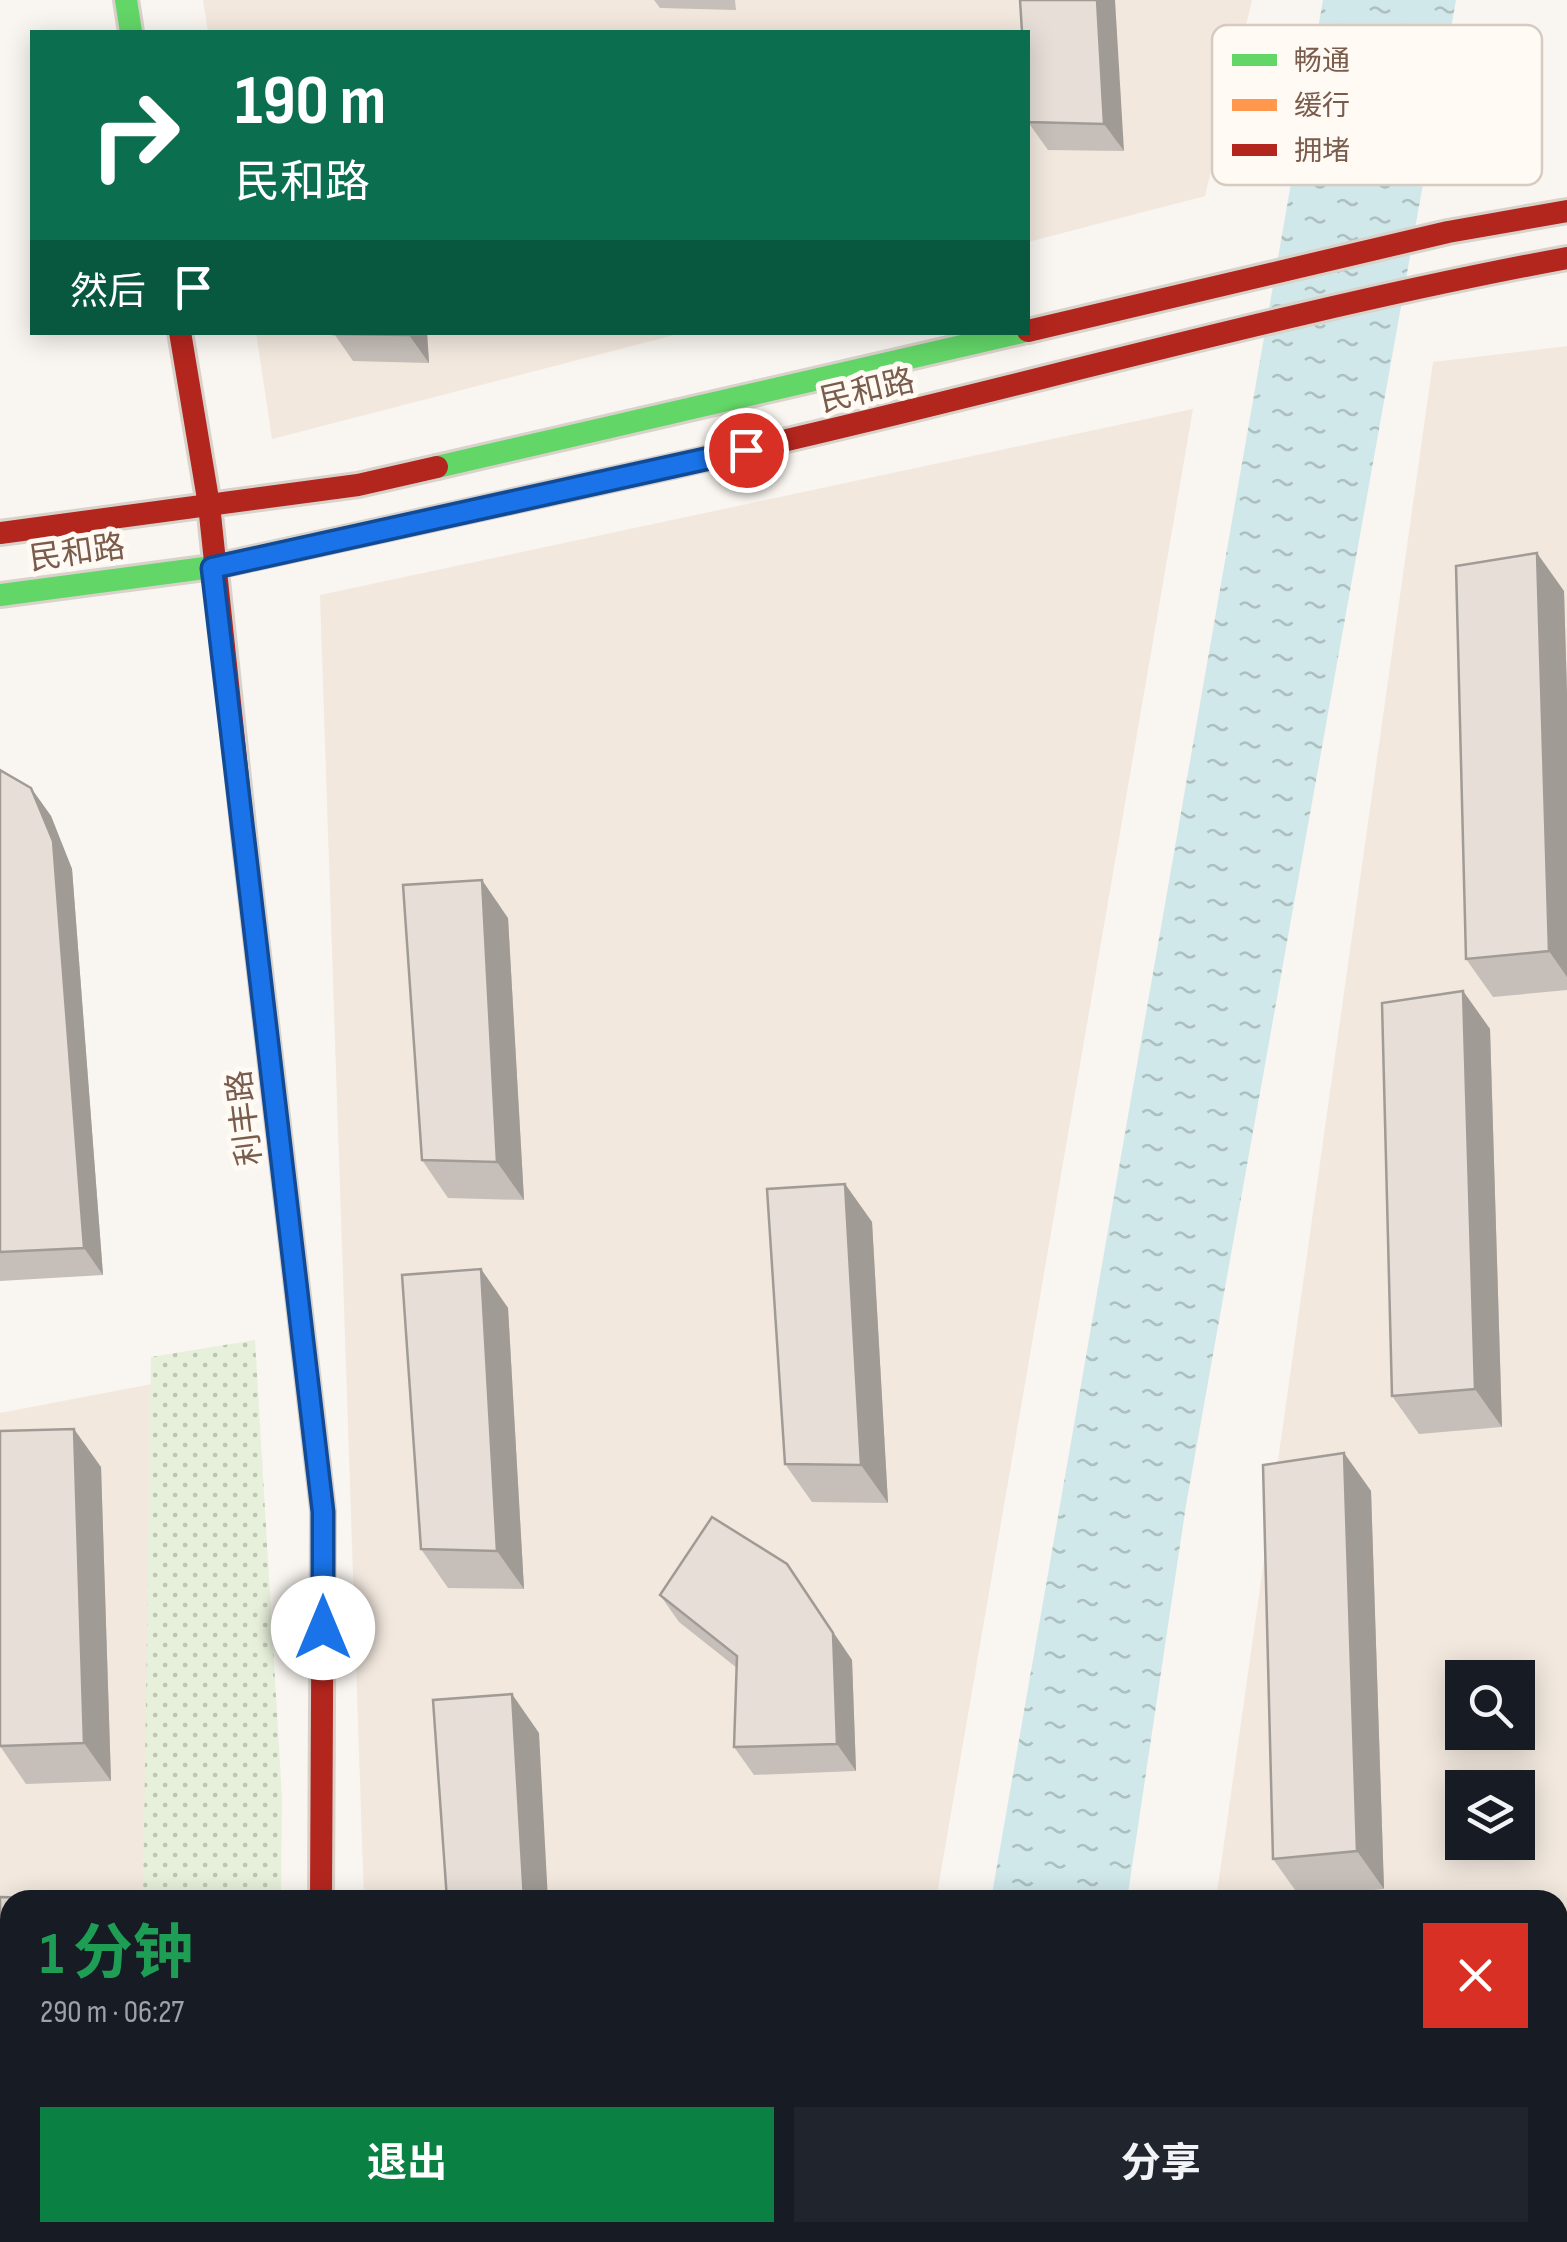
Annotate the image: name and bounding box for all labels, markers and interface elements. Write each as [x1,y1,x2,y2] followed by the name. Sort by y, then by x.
[1212,25,1542,185] legend
[1294,45,1350,78] text: 畅通
[235,60,386,144] text: 190 m
[70,70,200,200] icon: right
[1294,90,1350,123] text: 缓行
[1294,135,1350,168] text: 拥堵
[235,156,370,211] text: 民和路
[166,260,221,315] icon: arrive
[70,270,146,315] text: 然后
[816,362,919,421] street label: 民和路
[704,408,789,493] pin
[719,423,774,478] icon: arrive
[27,527,127,579] street label: 民和路
[220,1068,271,1168] street label: 利丰路
[271,1576,375,1680] position arrow
[1445,1660,1535,1860] map controls
[1445,1660,1535,1750] button: search
[1445,1770,1535,1860] button: layers
[40,1919,193,1991] text: 1 分钟
[1423,1923,1528,2028] button: close
[40,1993,184,2032] text: 290 m · 06:27
[40,2107,774,2222] button: 退出
[794,2107,1528,2222] button: 分享

